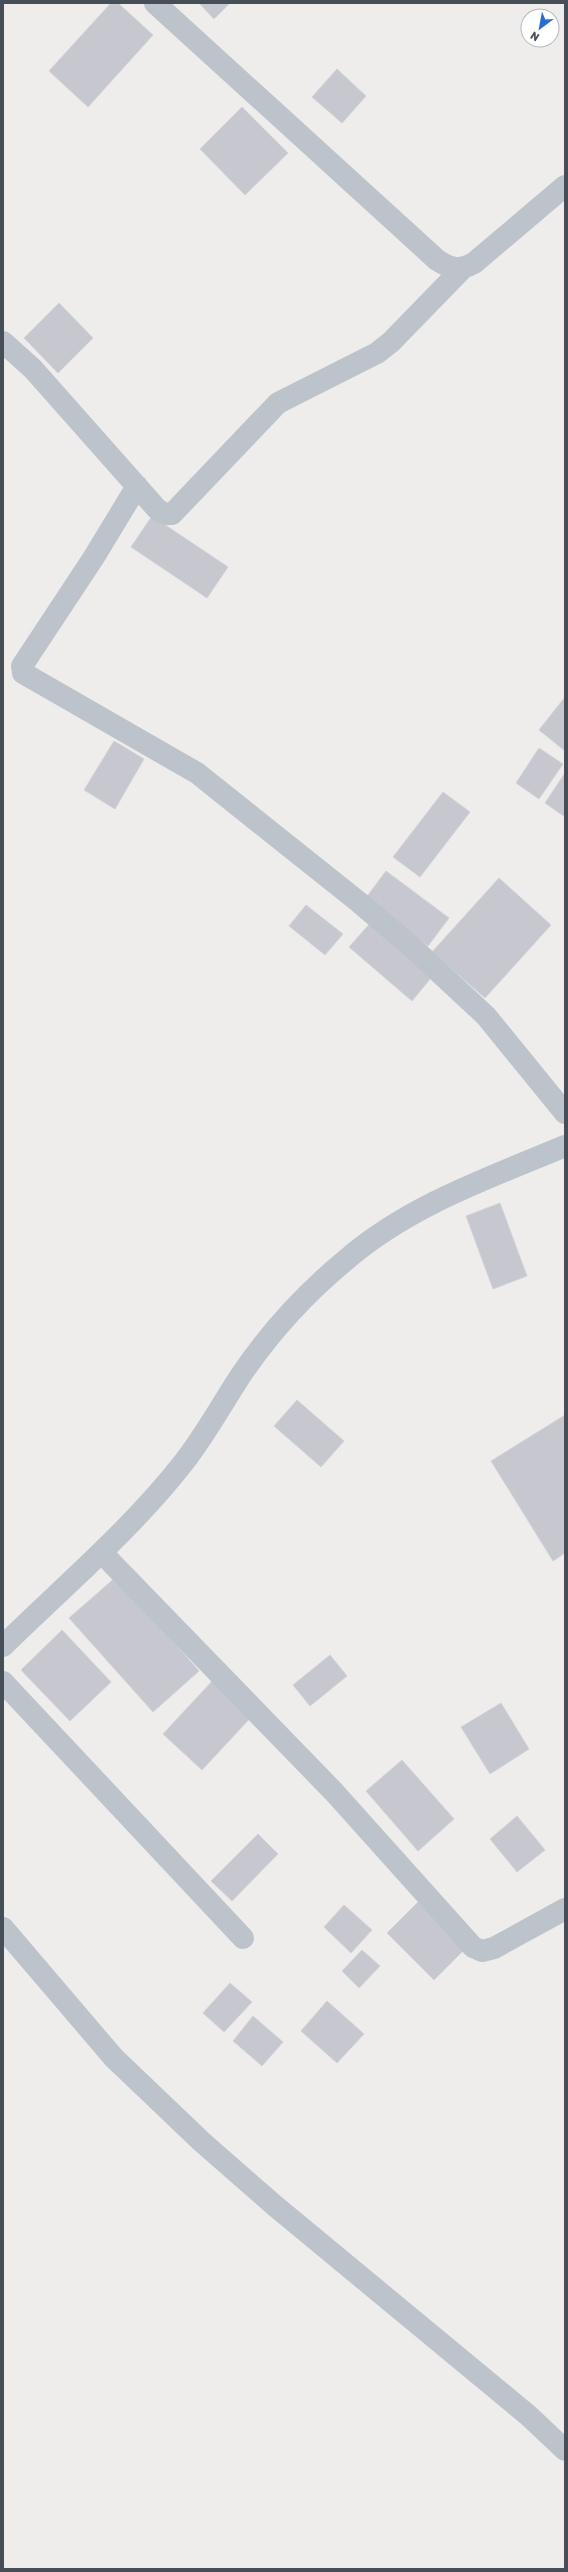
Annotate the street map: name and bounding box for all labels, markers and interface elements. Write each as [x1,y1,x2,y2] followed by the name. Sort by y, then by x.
[520,8,560,48] north arrow
[528,28,542,44] text: N

